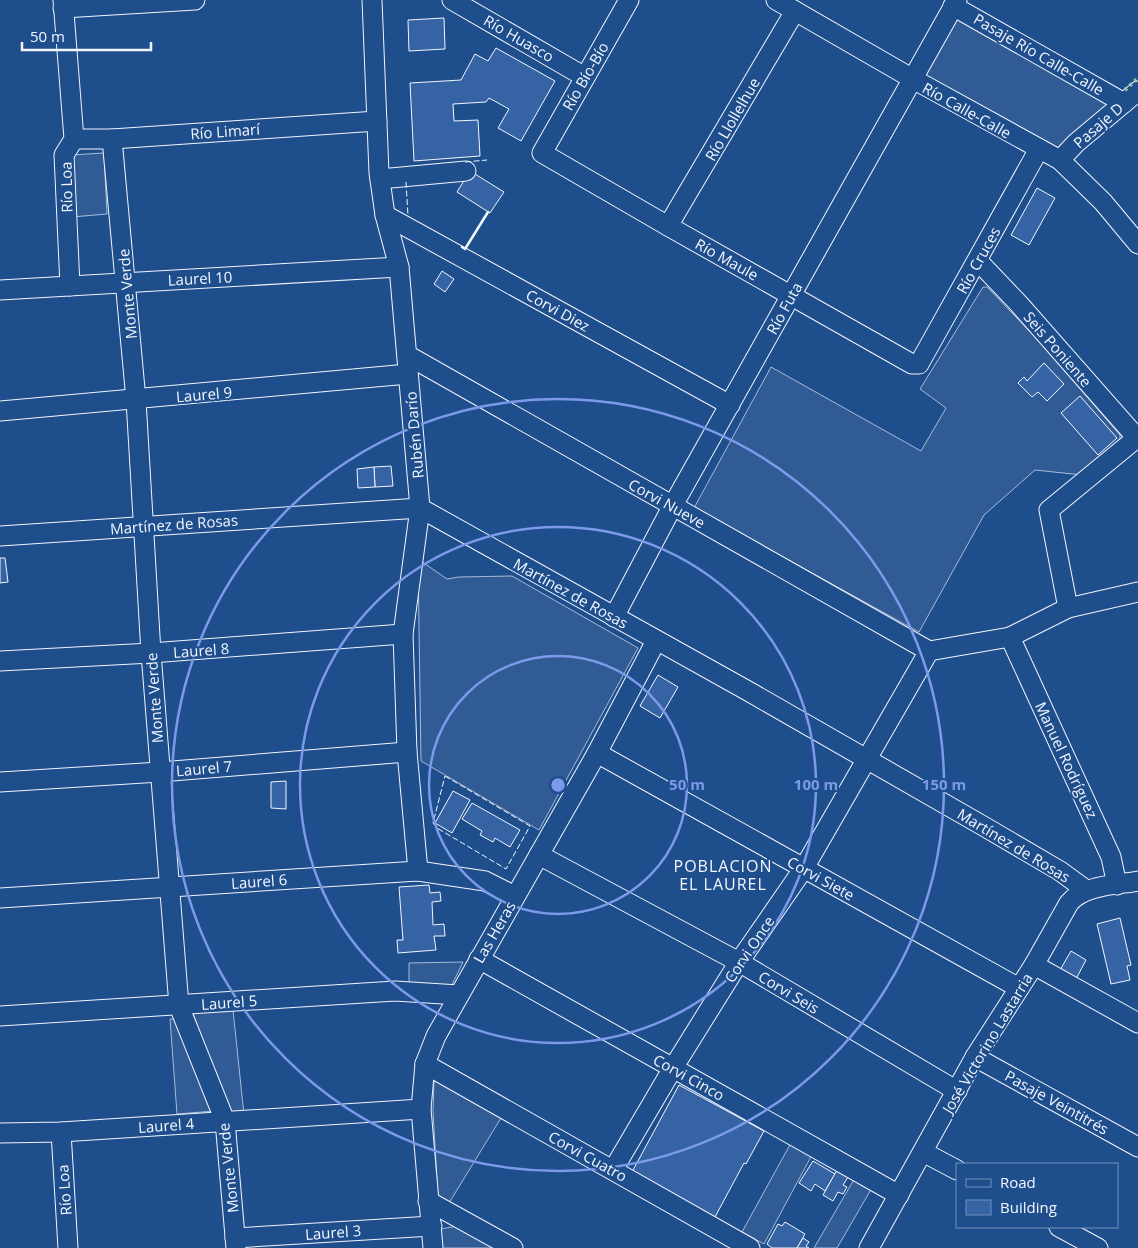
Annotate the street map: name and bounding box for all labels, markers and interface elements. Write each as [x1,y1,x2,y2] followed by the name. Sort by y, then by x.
[970,9,1108,99] street label: Pasaje Río Calle-Calle
[480,10,558,66] street label: Río Huasco
[22,20,151,52] scale bar
[30,26,65,46] text: 50 m
[557,38,613,114] street label: Río Bío-Bío
[700,74,764,164] street label: Río Llollelhue
[919,77,1015,143] street label: Río Calle-Calle
[1069,98,1127,152] street label: Pasaje D
[190,119,262,143] street label: Río Limarí
[56,161,76,213] street label: Río Loa
[951,223,1005,297] street label: Río Cruces
[692,233,762,285] street label: Río Maule
[113,248,141,340] street label: Monte Verde
[167,266,233,290] street label: Laurel 10
[762,278,806,338] street label: Río Futa
[523,284,593,336] street label: Corvi Diez
[1020,307,1096,391] street label: Seis Poniente
[175,382,233,406] street label: Laurel 9
[400,391,428,479] street label: Rubén Darío
[625,474,709,532] street label: Corvi Nueve
[109,510,239,538] street label: Martínez de Rosas
[510,553,632,633] street label: Martínez de Rosas
[172,638,230,662] street label: Laurel 8
[141,652,167,744] street label: Monte Verde
[1031,698,1103,822] street label: Manuel Rodríguez
[175,756,233,780] street label: Laurel 7
[669,774,705,794] text: 50 m
[794,774,838,794] text: 100 m
[922,774,966,794] text: 150 m
[549,776,567,794] centre of rings
[954,803,1074,887] street label: Martínez de Rosas
[784,851,858,905] street label: Corvi Siete
[674,855,772,895] district label: POBLACION EL LAUREL
[230,869,288,893] street label: Laurel 6
[468,897,520,967] street label: Las Heras
[719,912,779,986] street label: Corvi Once
[755,966,823,1018] street label: Corvi Seis
[936,969,1037,1119] street label: José Victorino Lastarria
[200,990,258,1014] street label: Laurel 5
[650,1049,728,1105] street label: Corvi Cinco
[1002,1065,1112,1139] street label: Pasaje Veintitrés
[137,1113,195,1137] street label: Laurel 4
[213,1122,243,1214] street label: Monte Verde
[545,1126,631,1186] street label: Corvi Cuatro
[956,1163,1118,1228] legend
[52,1164,76,1216] street label: Río Loa
[1000,1172,1036,1192] text: Road
[1000,1197,1057,1217] text: Building
[304,1220,362,1244] street label: Laurel 3

